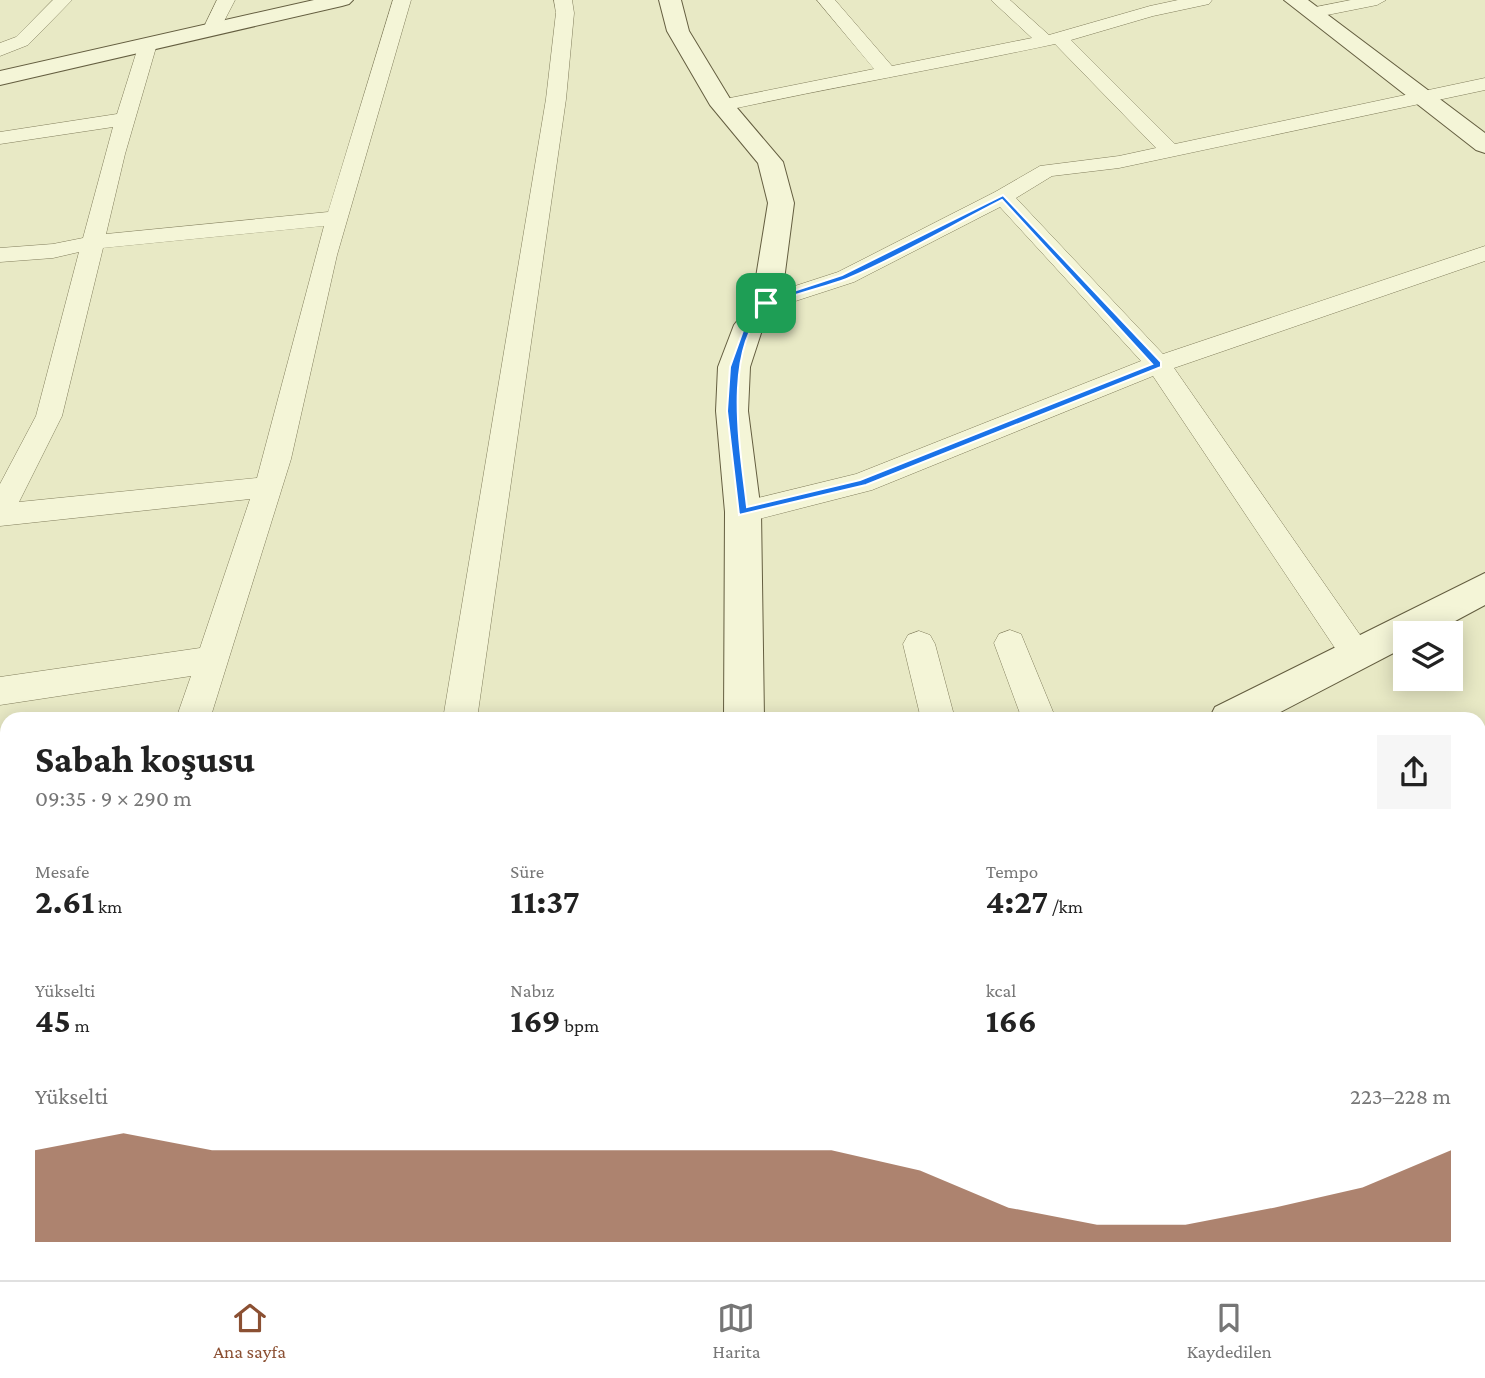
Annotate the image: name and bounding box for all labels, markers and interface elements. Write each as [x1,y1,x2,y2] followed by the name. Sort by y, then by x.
[736,273,796,333] pin
[747,284,785,322] icon: arrive
[1393,621,1463,691] map controls
[1393,621,1463,691] button: layers
[1377,735,1451,809] button: share
[35,738,255,780] text: Sabah koşusu
[35,785,192,811] text: 09:35 · 9 × 290 m
[35,861,89,882] text: Mesafe
[510,861,544,882] text: Süre
[986,861,1038,882] text: Tempo
[35,882,94,921] text: 2.61
[510,882,580,921] text: 11:37
[986,882,1048,921] text: 4:27
[94,896,122,917] text: km
[1048,896,1083,917] text: /km
[35,980,95,1001] text: Yükselti
[510,980,554,1001] text: Nabız
[986,980,1016,1001] text: kcal
[35,1001,71,1040] text: 45
[510,1001,561,1040] text: 169
[986,1001,1037,1040] text: 166
[71,1015,90,1036] text: m
[561,1015,599,1036] text: bpm
[35,1083,108,1109] text: Yükselti
[1350,1083,1451,1109] text: 223–228 m
[213,1299,286,1362] tab: Ana sayfa
[712,1299,760,1362] tab: Harita
[1187,1299,1272,1362] tab: Kaydedilen

